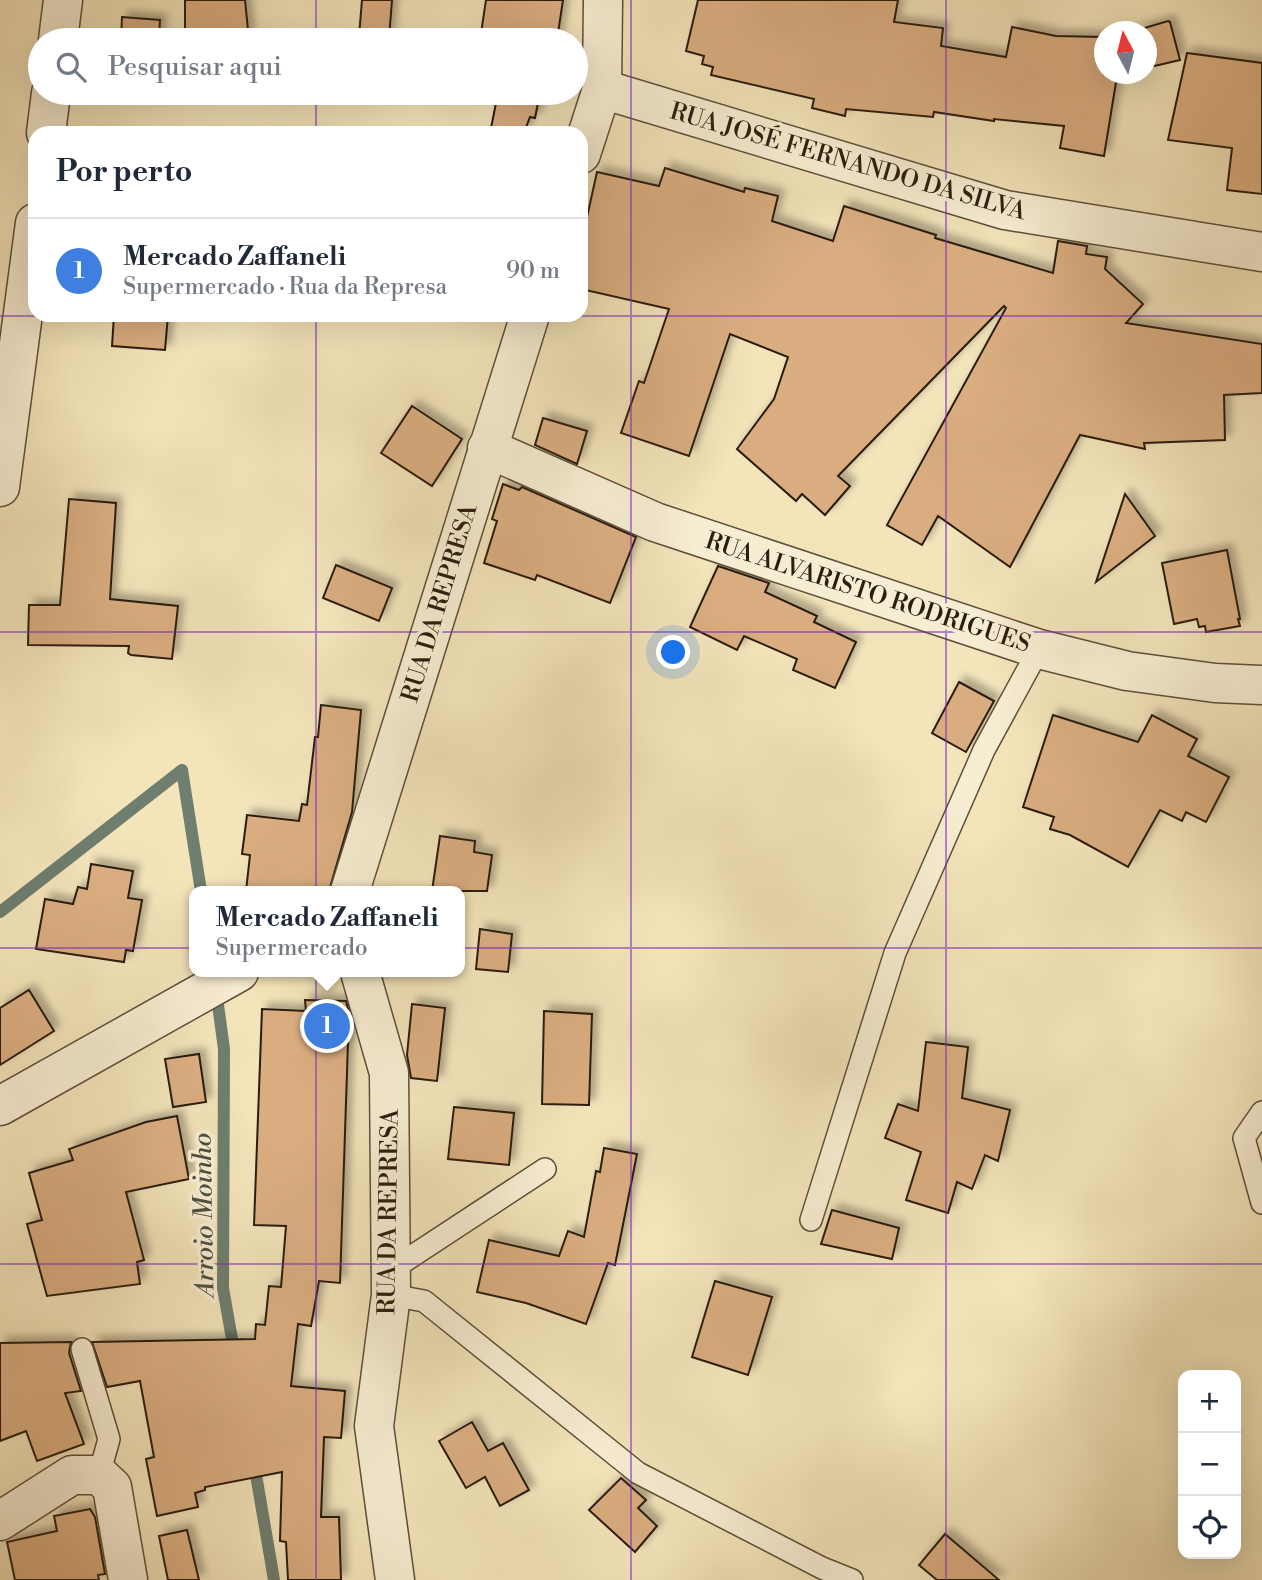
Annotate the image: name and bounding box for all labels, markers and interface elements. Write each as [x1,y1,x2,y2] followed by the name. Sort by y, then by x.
[1094,21,1157,84] north arrow
[28,28,588,105] search box
[52,48,90,86] icon: search
[108,51,282,83] text: Pesquisar aqui
[666,96,1030,227] street label: RUA JOSÉ FERNANDO DA SILVA
[56,153,192,191] text: Por perto
[123,241,346,273] text: Mercado Zaffaneli
[73,257,85,285] text: 1
[506,257,560,285] text: 90 m
[123,273,447,301] text: Supermercado · Rua da Represa
[396,500,485,706] street label: RUA DA REPRESA
[701,526,1034,660] street label: RUA ALVARISTO RODRIGUES
[656,635,690,669] your location
[189,886,465,977] popup
[216,902,438,934] text: Mercado Zaffaneli
[216,934,368,962] text: Supermercado
[304,1000,350,1052] pin: 1
[372,1108,406,1315] street label: RUA DA REPRESA
[187,1132,221,1300] water label: Arroio Moinho
[1178,1370,1241,1559] map controls
[1178,1370,1241,1433] button: +
[1178,1433,1241,1496] button: −
[1178,1496,1241,1559] button: locate

